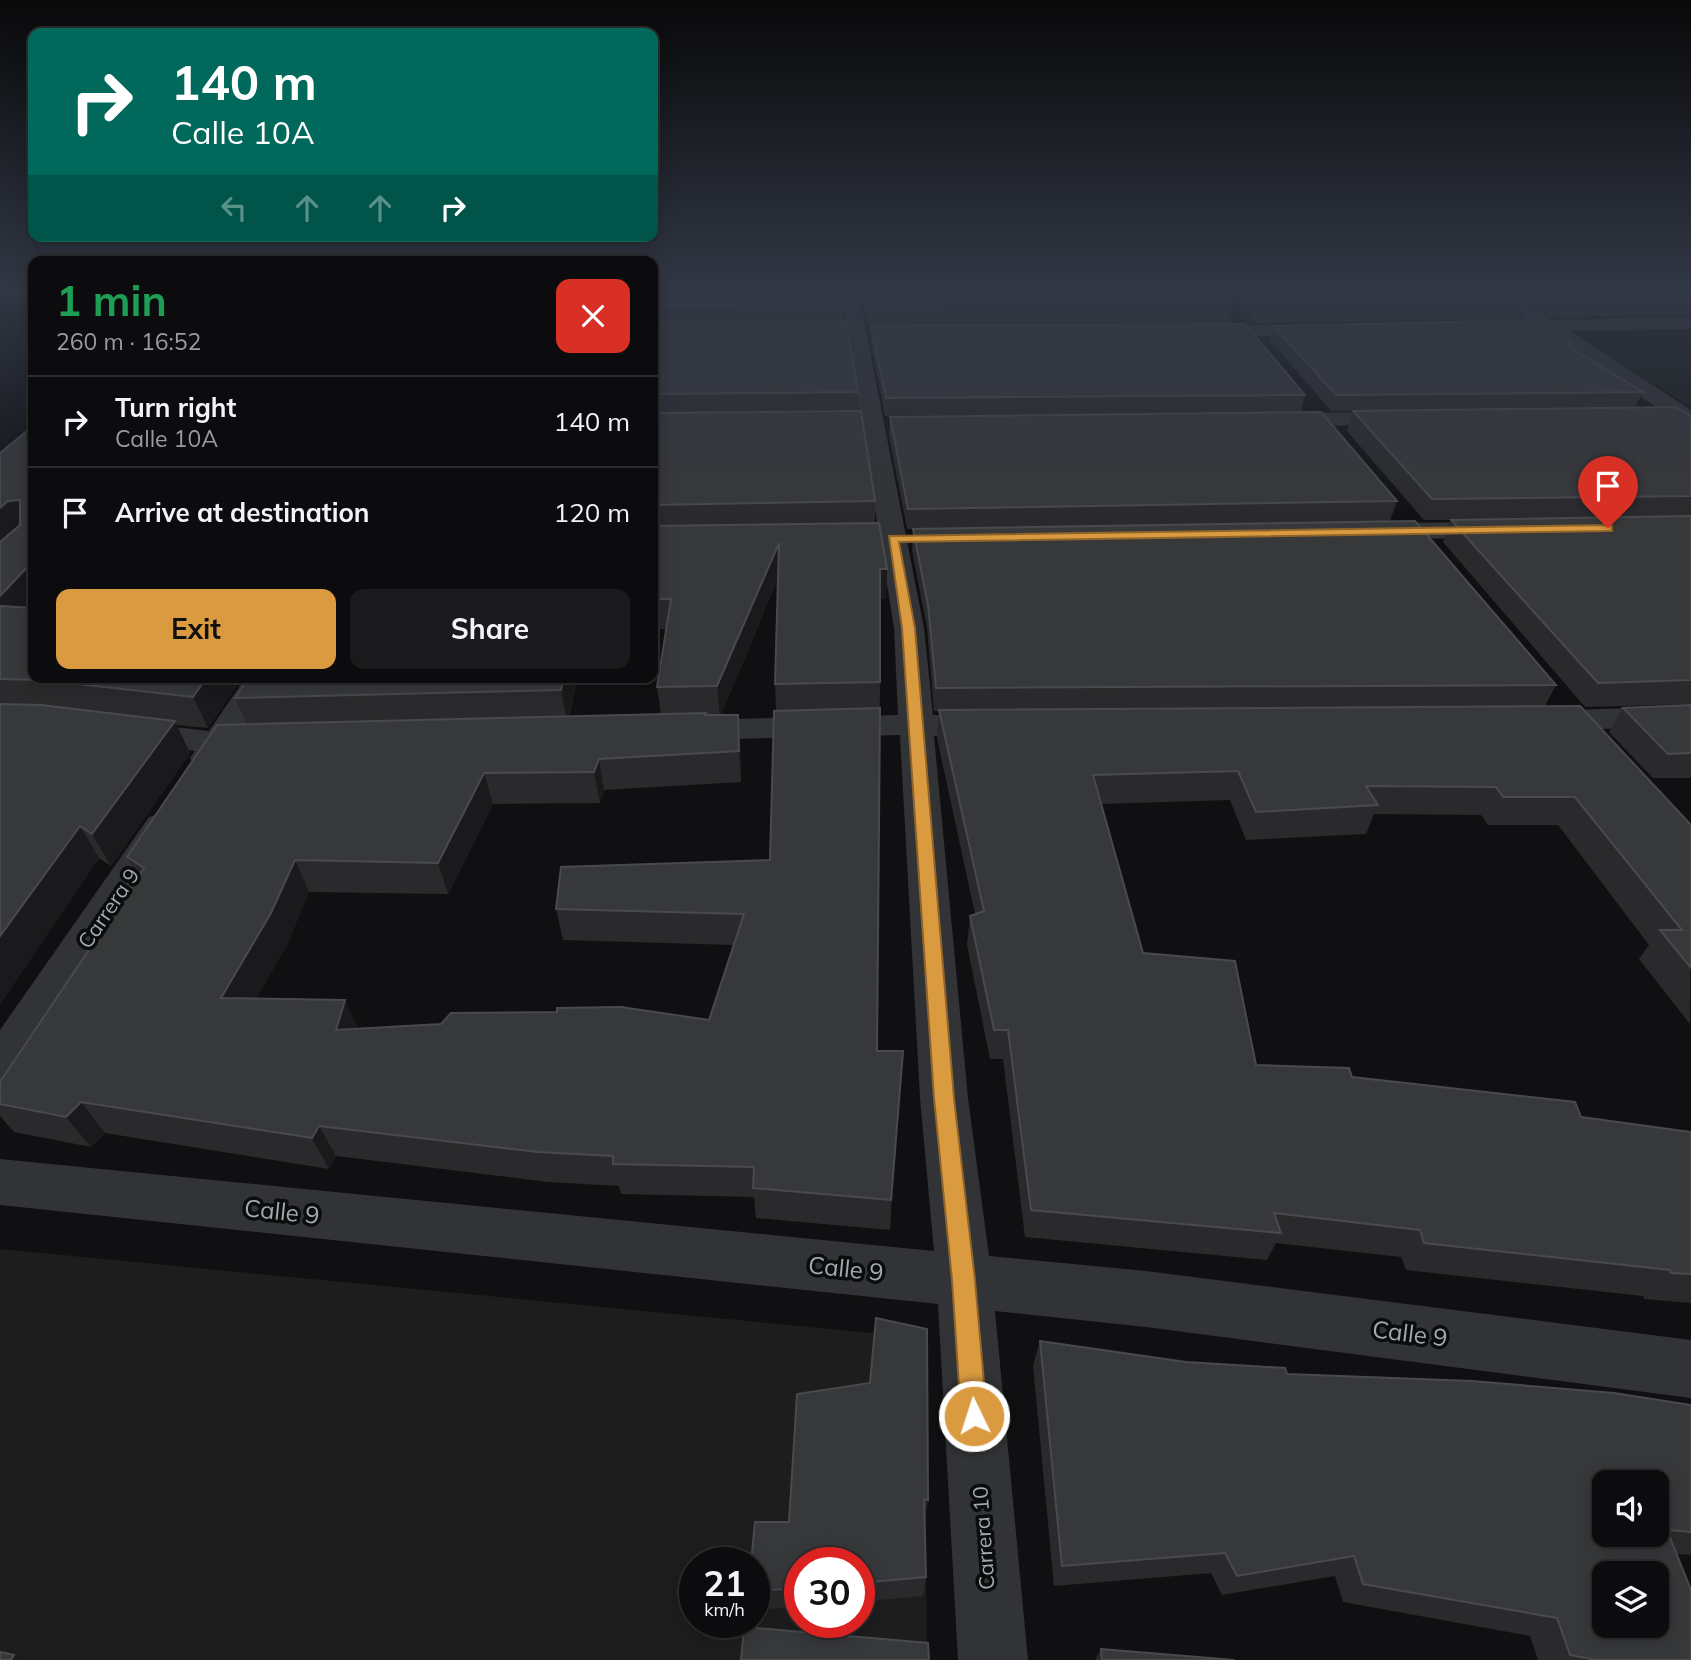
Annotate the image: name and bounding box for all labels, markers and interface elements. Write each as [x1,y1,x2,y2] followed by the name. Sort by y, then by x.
[171,51,317,112] text: 140 m
[56,56,147,147] icon: right
[171,112,314,152] text: Calle 10A
[215,189,253,227] icon: left
[288,189,326,227] icon: ahead
[361,189,399,227] icon: ahead
[434,189,472,227] icon: right
[56,274,167,327] text: 1 min
[556,279,630,353] button: close
[56,327,201,356] text: 260 m · 16:52
[115,391,236,424] text: Turn right
[56,403,94,441] icon: right
[554,405,630,438] text: 140 m
[115,424,218,453] text: Calle 10A
[1578,456,1638,528] pin
[1589,467,1627,505] icon: arrive
[56,494,94,532] icon: arrive
[115,496,370,529] text: Arrive at destination
[554,496,630,529] text: 120 m
[56,589,336,669] button: Exit
[350,589,630,669] button: Share
[72,863,144,953] street label: Carrera 9
[243,1192,321,1230] street label: Calle 9
[807,1249,885,1287] street label: Calle 9
[1371,1314,1449,1352] street label: Calle 9
[937,1379,1011,1453] position arrow
[1592,1470,1669,1638] map controls
[1592,1470,1669,1547] button: sound
[966,1485,1000,1591] street label: Carrera 10
[784,1547,875,1638] speed limit sign: 30
[703,1561,746,1605] text: 21
[1592,1561,1669,1638] button: layers
[704,1598,745,1621] text: km/h

